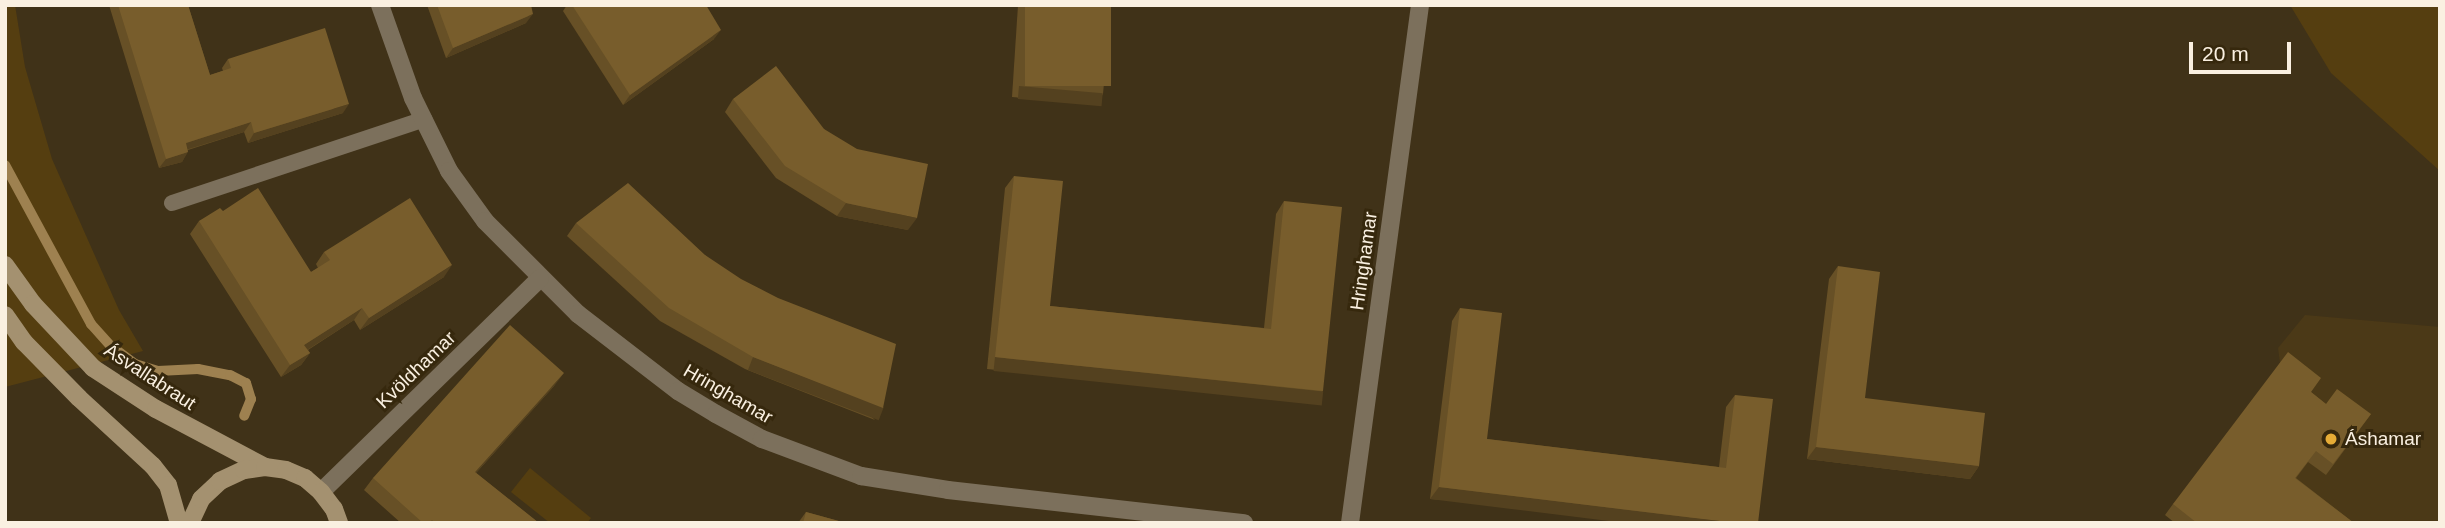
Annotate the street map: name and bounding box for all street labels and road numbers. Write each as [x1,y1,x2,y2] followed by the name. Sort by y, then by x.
[1346,210,1382,312] street label: Hringhamar
[372,327,460,413] street label: Kvöldhamar
[100,339,200,415] street label: Ásvallabraut
[679,359,777,429] street label: Hringhamar

